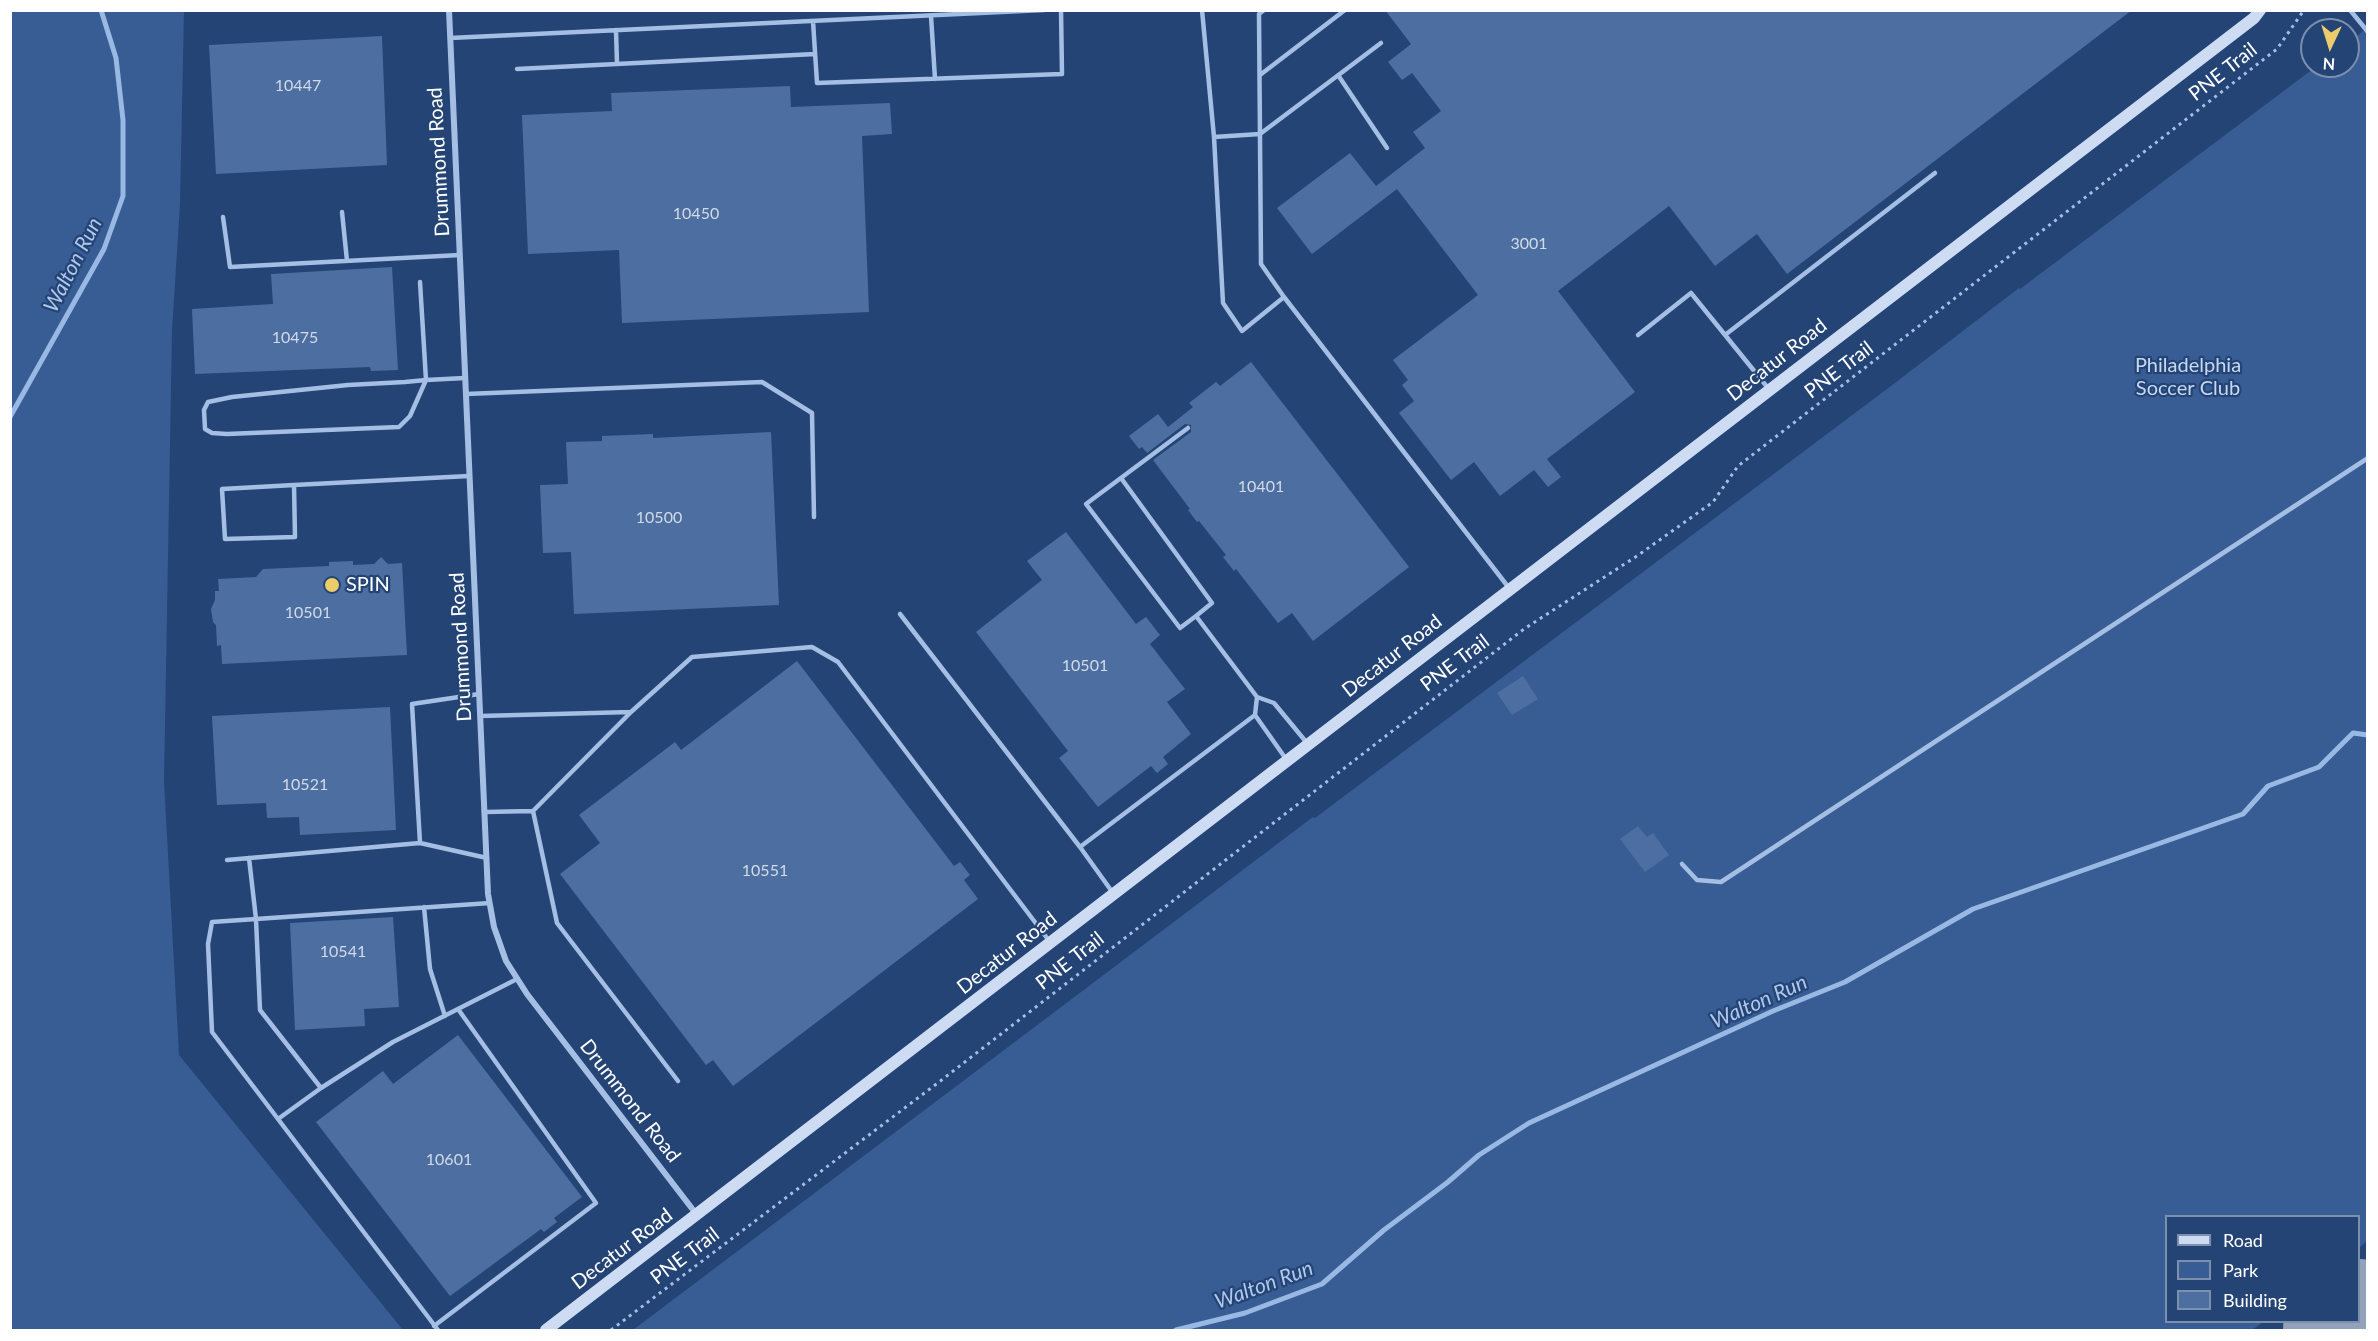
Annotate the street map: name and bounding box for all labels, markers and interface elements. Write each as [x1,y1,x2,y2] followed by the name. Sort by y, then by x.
[2300,18,2360,78] north arrow
[2184,38,2262,106] street label: PNE Trail
[2322,55,2336,74] text: N
[275,76,321,96] house number: 10447
[423,87,455,237] street label: Drummond Road
[673,204,719,224] house number: 10450
[38,214,108,316] water label: Walton Run
[1510,234,1548,254] house number: 3001
[1722,314,1832,406] street label: Decatur Road
[272,328,318,348] house number: 10475
[1800,336,1878,404] street label: PNE Trail
[2135,354,2241,401] park label: Philadelphia Soccer Club
[1238,477,1284,497] house number: 10401
[636,508,682,528] house number: 10500
[445,572,477,722] street label: Drummond Road
[346,573,390,597] place label: SPIN
[323,576,341,594] marker: SPIN
[285,603,331,623] house number: 10501
[1337,610,1447,702] street label: Decatur Road
[1416,629,1494,697] street label: PNE Trail
[1062,656,1108,676] house number: 10501
[282,775,328,795] house number: 10521
[742,861,788,881] house number: 10551
[952,907,1062,999] street label: Decatur Road
[1031,927,1109,995] street label: PNE Trail
[320,942,366,962] house number: 10541
[1707,970,1811,1034] water label: Walton Run
[575,1035,685,1167] street label: Drummond Road
[426,1150,472,1170] house number: 10601
[567,1203,677,1295] street label: Decatur Road
[2165,1215,2360,1323] legend
[646,1222,724,1290] street label: PNE Trail
[2223,1229,2263,1251] text: Road
[1211,1256,1317,1314] water label: Walton Run
[2223,1259,2258,1281] text: Park
[2223,1289,2287,1311] text: Building

